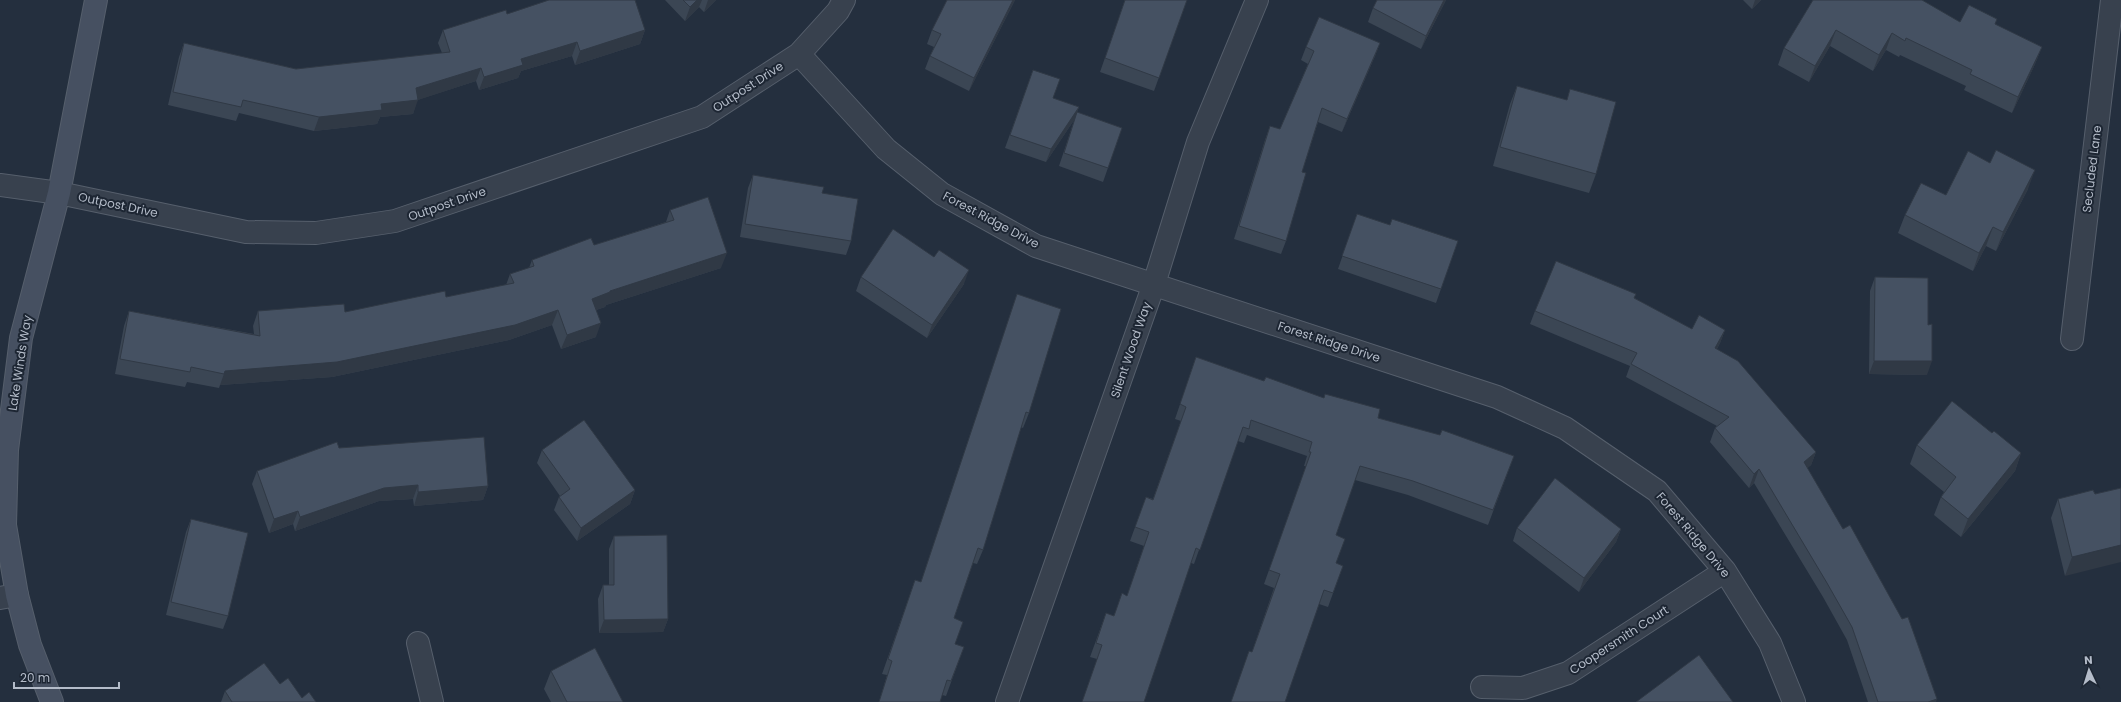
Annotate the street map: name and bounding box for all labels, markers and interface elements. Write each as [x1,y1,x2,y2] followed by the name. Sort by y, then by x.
[709,57,786,116] street label: Outpost Drive
[2078,124,2105,213] street label: Secluded Lane
[406,182,488,225] street label: Outpost Drive
[940,187,1042,252] street label: Forest Ridge Drive
[77,188,160,221] street label: Outpost Drive
[1106,299,1155,400] street label: Silent Wood Way
[4,314,35,412] street label: Lake Winds Way
[1276,317,1383,366] street label: Forest Ridge Drive
[1653,488,1734,581] street label: Forest Ridge Drive
[1566,601,1672,678] street label: Coopersmith Court
[2069,650,2109,690] north arrow
[2084,652,2093,668] text: N
[14,664,119,690] scale bar
[20,669,50,686] text: 20 m

